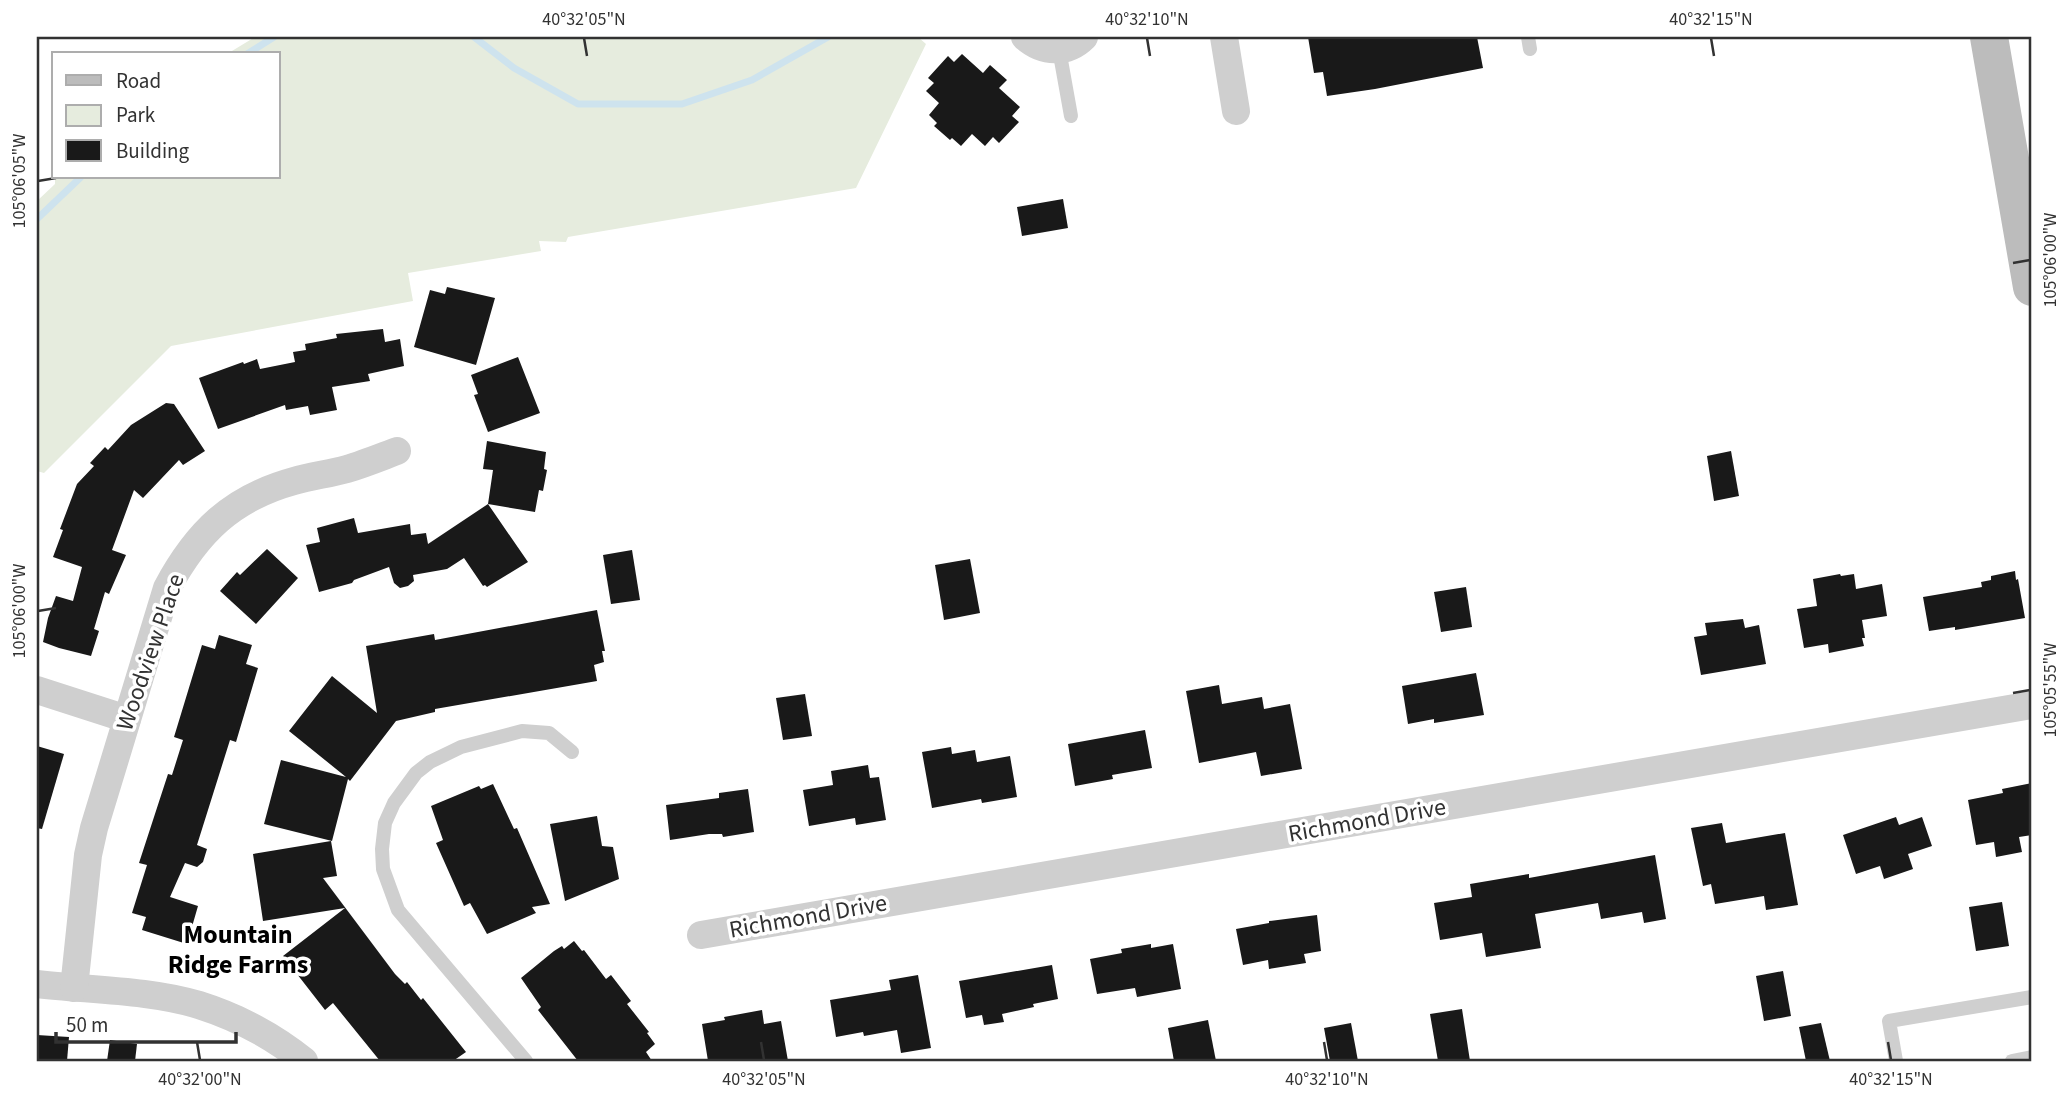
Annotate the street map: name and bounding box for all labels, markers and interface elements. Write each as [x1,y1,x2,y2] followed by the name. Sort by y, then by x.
[542,7,626,32] text: 40°32'05"N
[1105,7,1189,32] text: 40°32'10"N
[1669,7,1753,32] text: 40°32'15"N
[52,52,280,178] legend
[116,66,161,96] text: Road
[116,100,156,130] text: Park
[7,134,32,228] text: 105°06'05"W
[116,136,190,166] text: Building
[2038,213,2063,307] text: 105°06'00"W
[7,564,32,658] text: 105°06'00"W
[107,569,194,735] street label: Woodview Place
[2038,643,2063,737] text: 105°05'55"W
[1285,789,1449,852] street label: Richmond Drive
[726,885,890,948] street label: Richmond Drive
[168,916,308,983] district label: Mountain Ridge Farms
[56,1000,236,1044] scale bar
[66,1010,108,1040] text: 50 m
[158,1067,242,1092] text: 40°32'00"N
[722,1067,806,1092] text: 40°32'05"N
[1285,1067,1369,1092] text: 40°32'10"N
[1849,1067,1933,1092] text: 40°32'15"N

